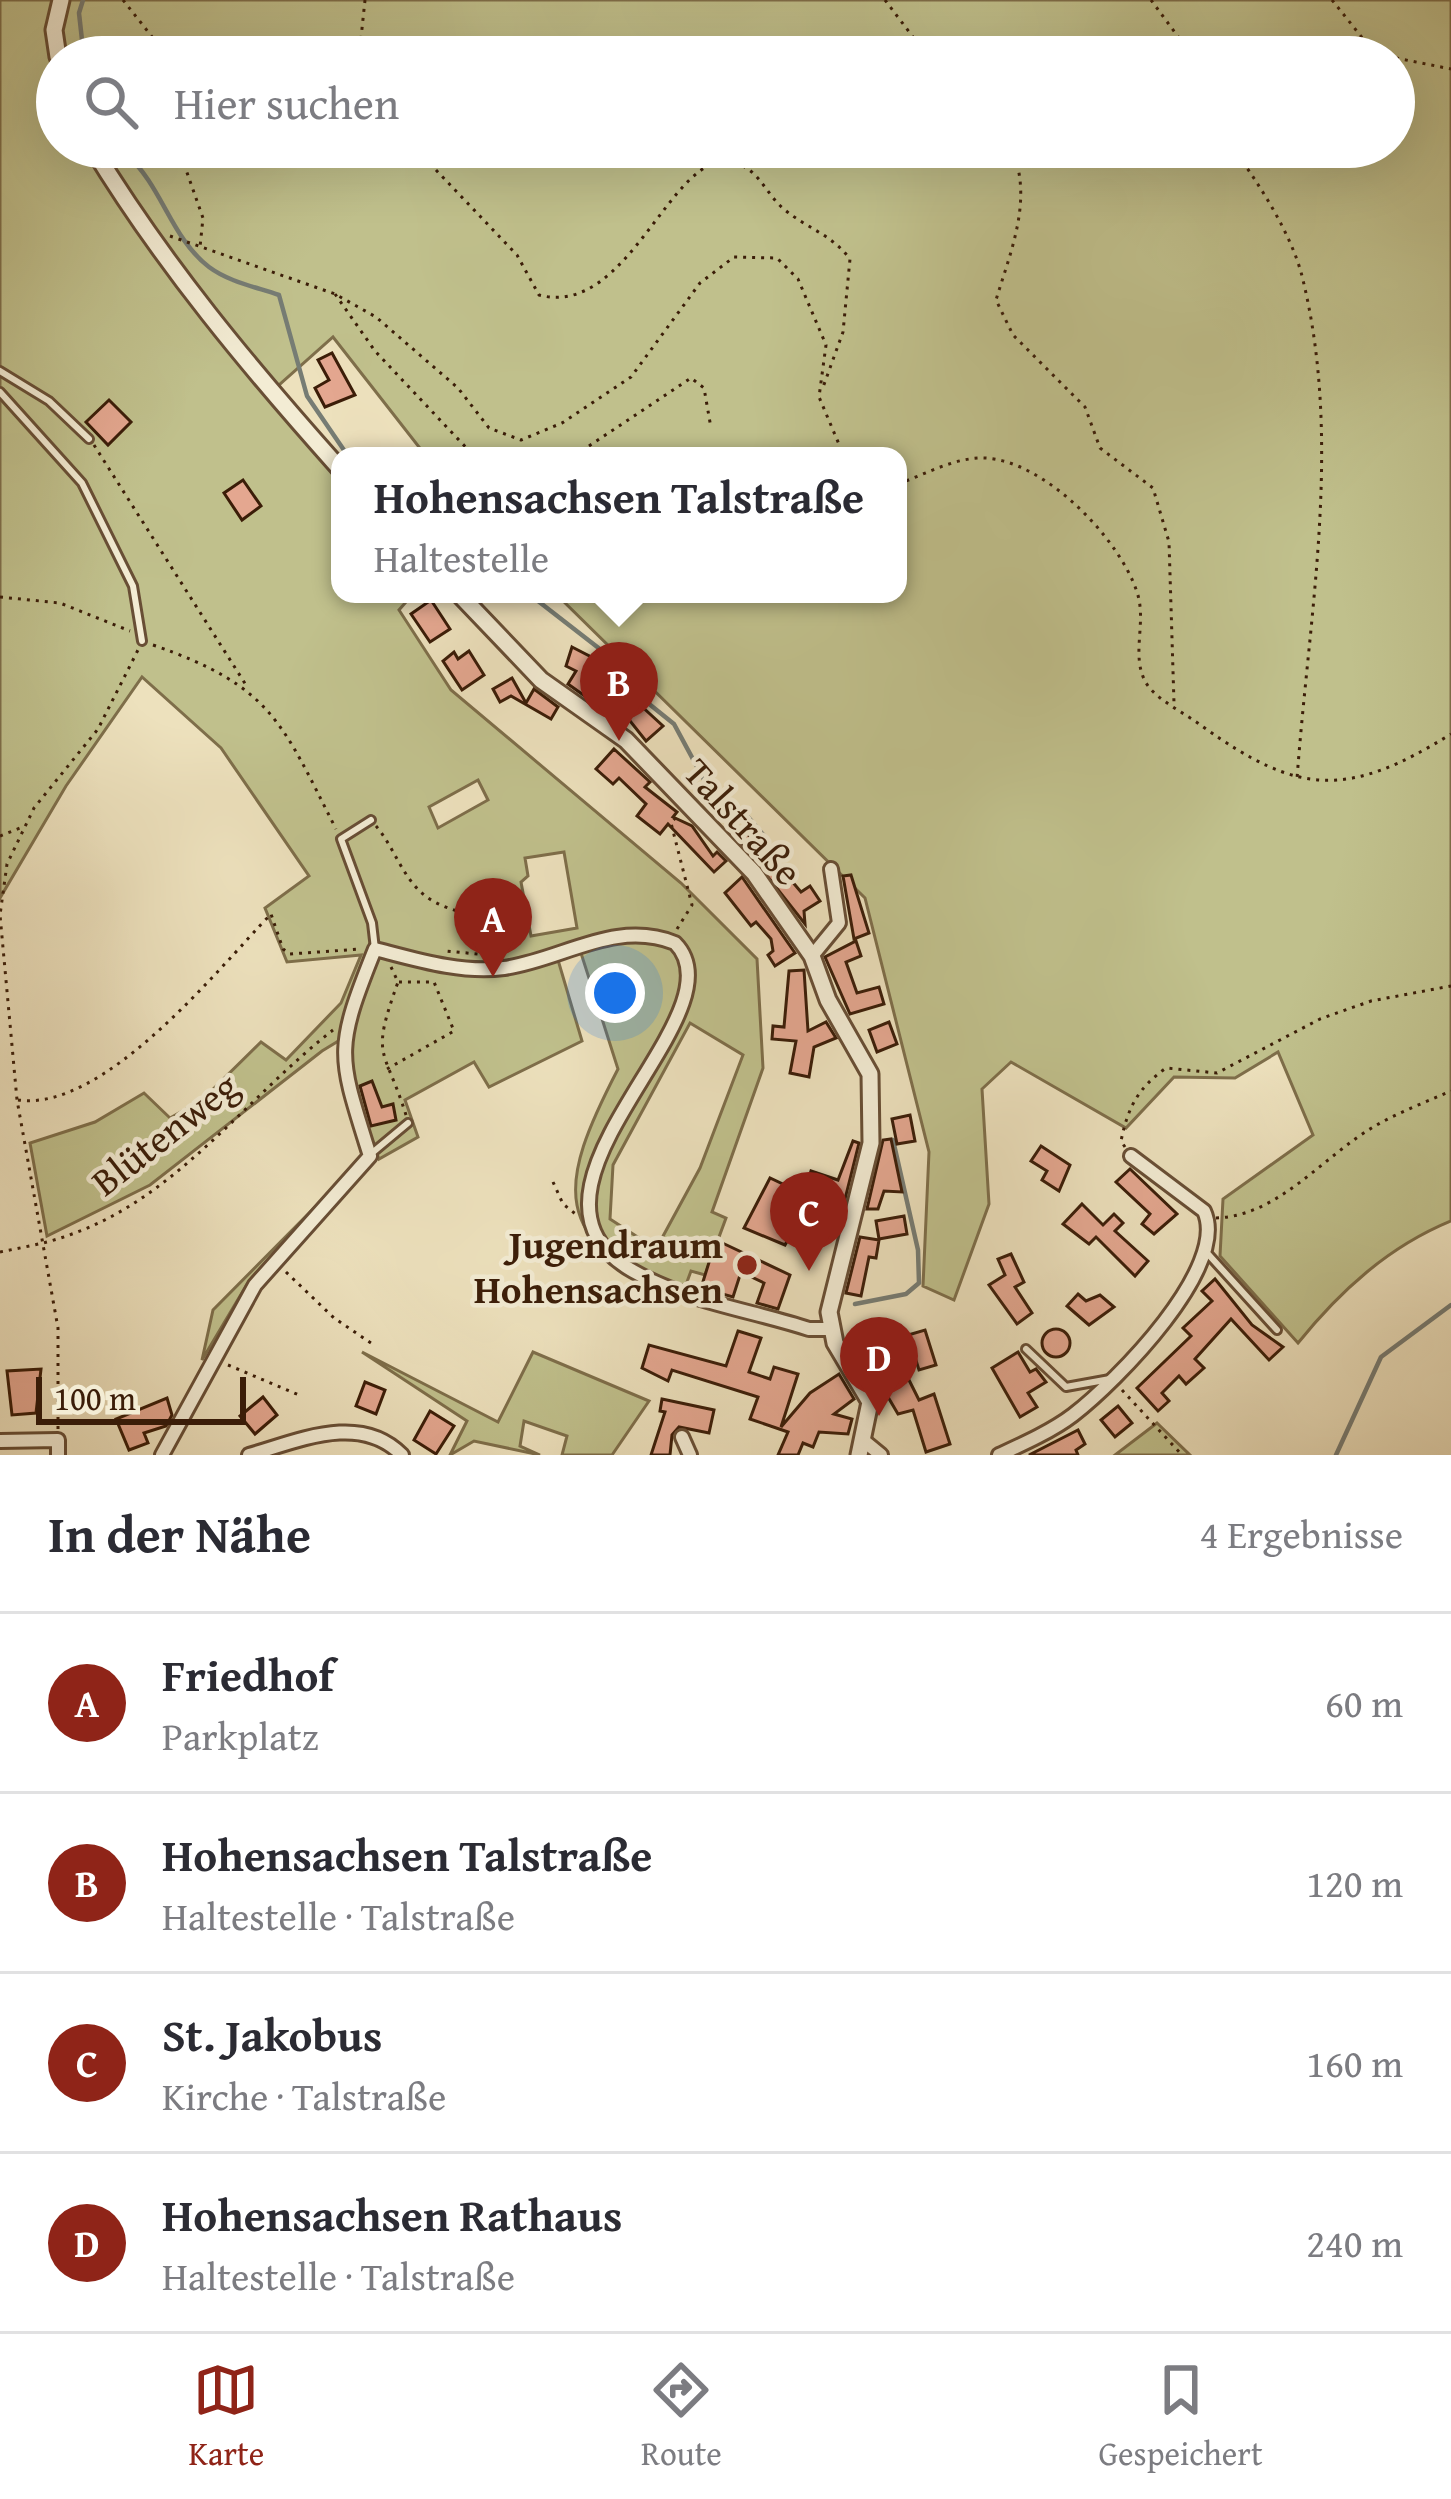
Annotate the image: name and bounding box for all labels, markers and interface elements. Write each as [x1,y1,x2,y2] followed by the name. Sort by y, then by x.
[36,36,1415,168] search box
[78,69,144,135] icon: search
[174,70,399,135] text: Hier suchen
[331,447,907,603] popup
[374,464,864,529] text: Hohensachsen Talstraße
[374,529,549,586] text: Haltestelle
[580,642,658,741] pin: B
[671,745,817,897] street label: Talstraße
[454,878,532,977] pin: A
[585,963,645,1023] your location
[78,1057,250,1209] street label: Blütenweg
[770,1172,848,1271] pin: C
[474,1215,724,1317] place label: Jugendraum Hohensachsen
[734,1252,760,1278] marker: Jugendraum Hohensachsen
[840,1317,918,1416] pin: D
[36,1371,246,1424] scale bar
[54,1374,136,1422] text: 100 m
[48,1496,311,1571] text: In der Nähe
[1200,1505,1403,1562] text: 4 Ergebnisse
[162,1642,334,1707] text: Friedhof
[75,1674,99,1731] text: A
[1325,1674,1403,1731] text: 60 m
[162,1707,319,1764] text: Parkplatz
[162,1822,652,1887] text: Hohensachsen Talstraße
[75,1854,99,1911] text: B
[1306,1854,1403,1911] text: 120 m
[162,1887,515,1944] text: Haltestelle · Talstraße
[162,2002,382,2067] text: St. Jakobus
[76,2034,98,2091] text: C
[1306,2034,1403,2091] text: 160 m
[162,2067,446,2124] text: Kirche · Talstraße
[162,2182,622,2247] text: Hohensachsen Rathaus
[74,2214,100,2271] text: D
[1306,2214,1403,2271] text: 240 m
[162,2247,515,2304] text: Haltestelle · Talstraße
[188,2357,264,2477] tab: Karte
[641,2357,722,2477] tab: Route
[1099,2357,1263,2477] tab: Gespeichert

